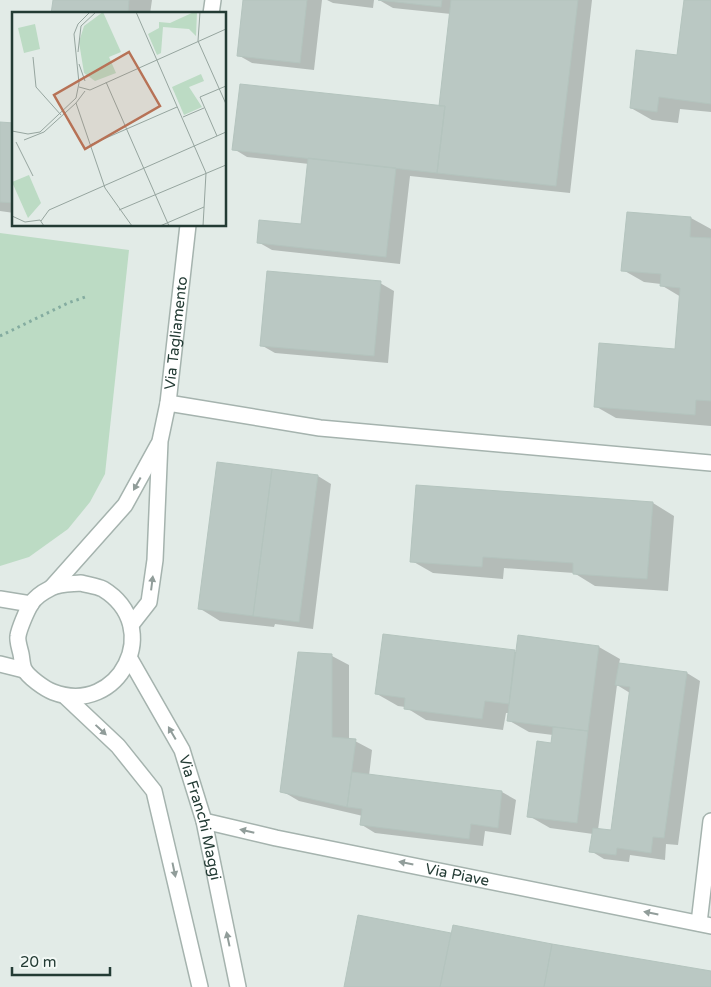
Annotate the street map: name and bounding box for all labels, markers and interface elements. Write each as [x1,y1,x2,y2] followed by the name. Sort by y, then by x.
[12,12,226,226] inset map
[161,275,191,391] street label: Via Tagliamento
[133,477,141,491] one-way arrow
[148,574,156,590] one-way arrow
[95,724,107,736] one-way arrow
[167,726,176,739] one-way arrow
[175,753,225,882] street label: Via Franchi Maggi
[239,827,254,835] one-way arrow
[397,859,413,867] one-way arrow
[424,859,491,890] street label: Via Piave
[170,863,178,879] one-way arrow
[643,909,658,917] one-way arrow
[223,931,231,947] one-way arrow
[12,944,110,976] scale bar
[20,953,57,971] text: 20 m

